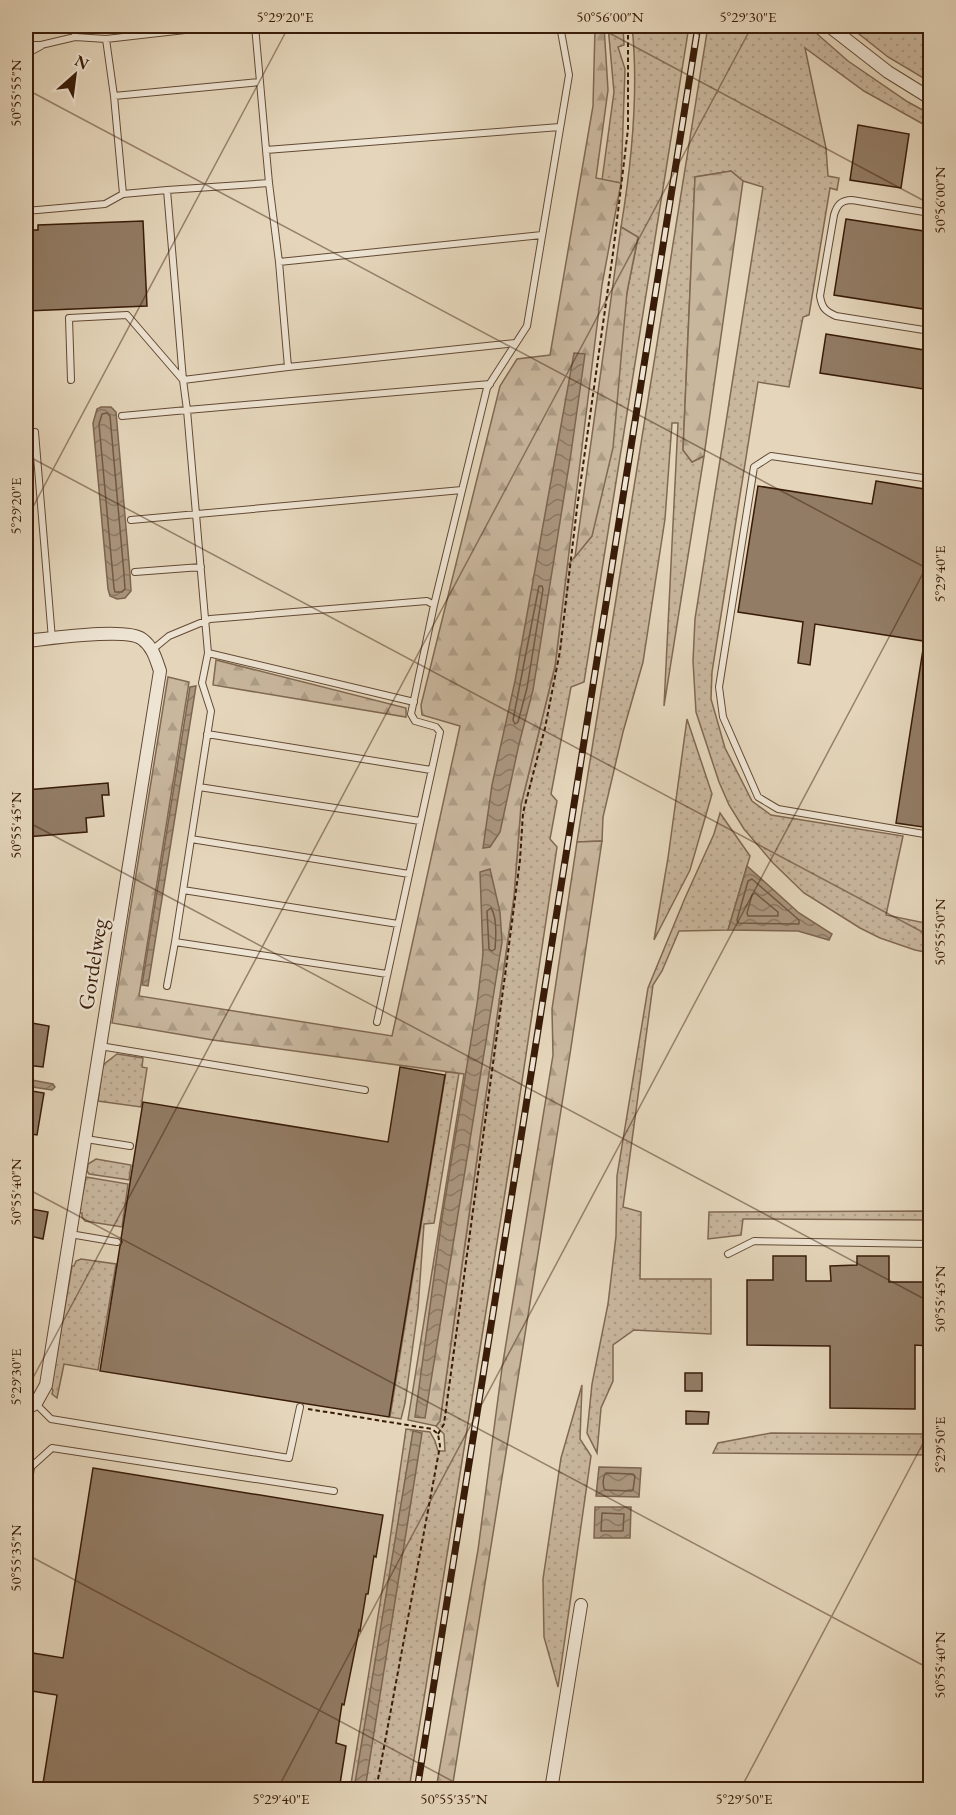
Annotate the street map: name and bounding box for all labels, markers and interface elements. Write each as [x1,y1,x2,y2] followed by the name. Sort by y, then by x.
[257,7,314,26] text: 5°29'20"E
[576,7,644,26] text: 50°56'00"N
[720,7,777,26] text: 5°29'30"E
[45,45,105,105] north arrow
[71,50,92,75] text: N
[6,59,25,127] text: 50°55'55"N
[930,166,949,234] text: 50°56'00"N
[6,477,25,534] text: 5°29'20"E
[930,545,949,602] text: 5°29'40"E
[6,791,25,859] text: 50°55'45"N
[930,898,949,966] text: 50°55'50"N
[71,916,114,1012] street label: Gordelweg
[6,1158,25,1226] text: 50°55'40"N
[930,1265,949,1333] text: 50°55'45"N
[6,1348,25,1405] text: 5°29'30"E
[930,1416,949,1473] text: 5°29'50"E
[6,1524,25,1592] text: 50°55'35"N
[930,1631,949,1699] text: 50°55'40"N
[253,1789,310,1808] text: 5°29'40"E
[420,1789,488,1808] text: 50°55'35"N
[716,1789,773,1808] text: 5°29'50"E

